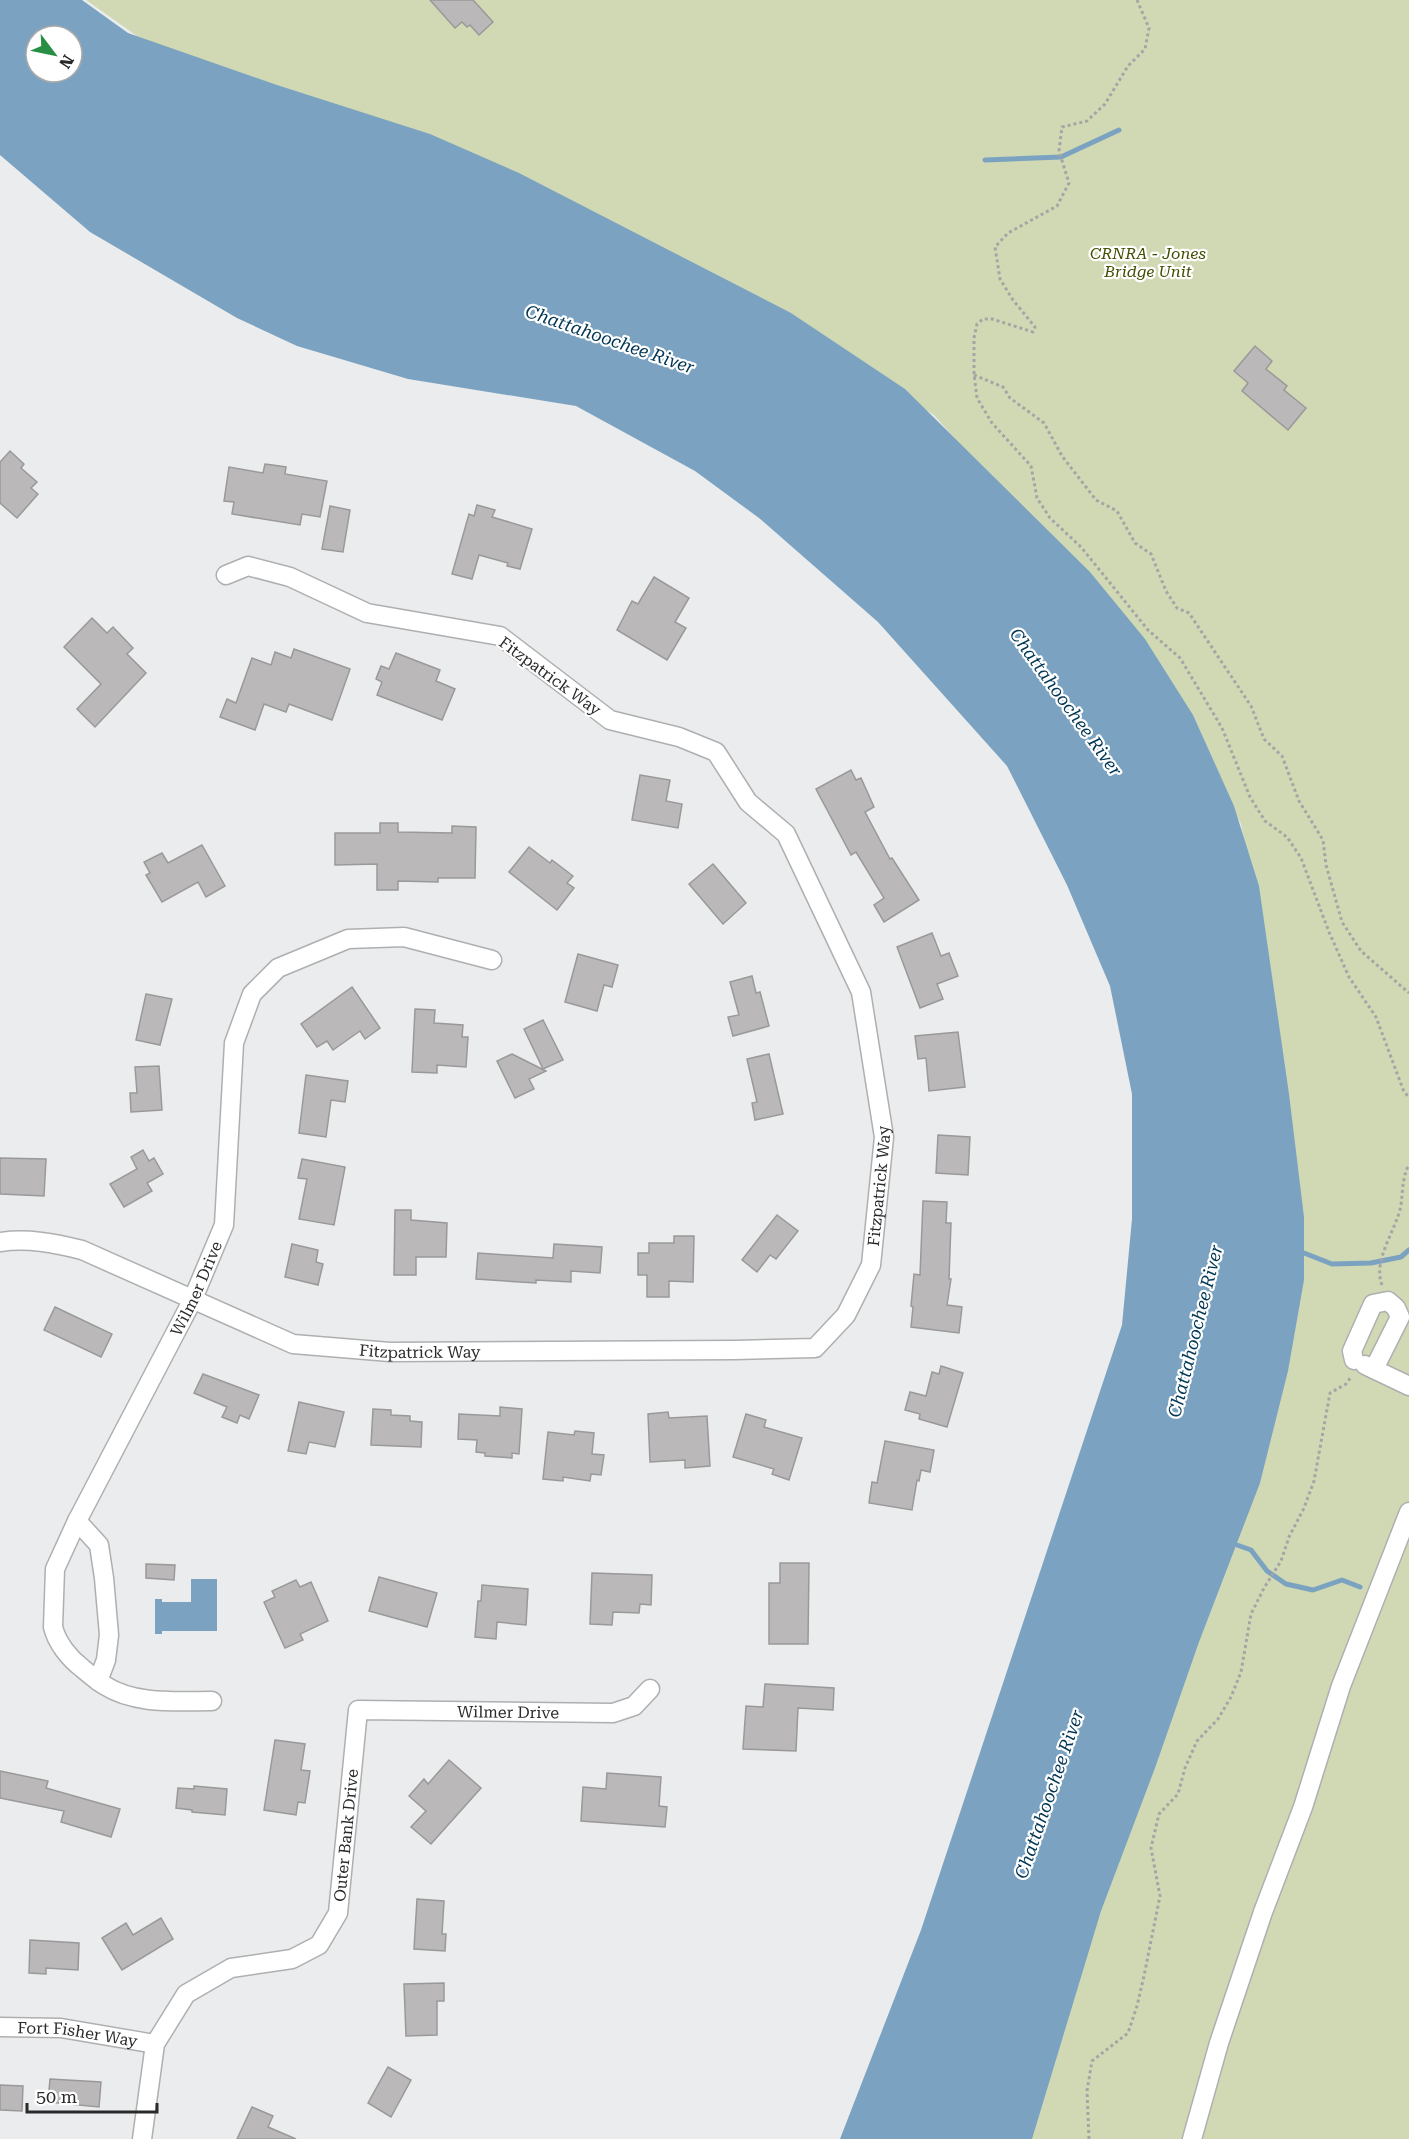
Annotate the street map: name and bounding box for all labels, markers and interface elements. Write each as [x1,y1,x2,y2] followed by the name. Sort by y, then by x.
[24,24,84,84] north arrow
[55,51,78,72] text: N
[1090,244,1206,281] park label: CRNRA - Jones Bridge Unit
[523,300,698,378] water label: Chattahoochee River
[1005,624,1127,780] water label: Chattahoochee River
[495,633,605,720] street label: Fitzpatrick Way
[863,1124,894,1247] street label: Fitzpatrick Way
[166,1238,226,1339] street label: Wilmer Drive
[1163,1242,1227,1420] water label: Chattahoochee River
[358,1340,481,1362] street label: Fitzpatrick Way
[457,1702,559,1722] street label: Wilmer Drive
[1010,1706,1088,1881] water label: Chattahoochee River
[330,1768,362,1903] street label: Outer Bank Drive
[17,2018,140,2050] street label: Fort Fisher Way
[27,2076,158,2114] scale bar
[36,2086,77,2107] text: 50 m

